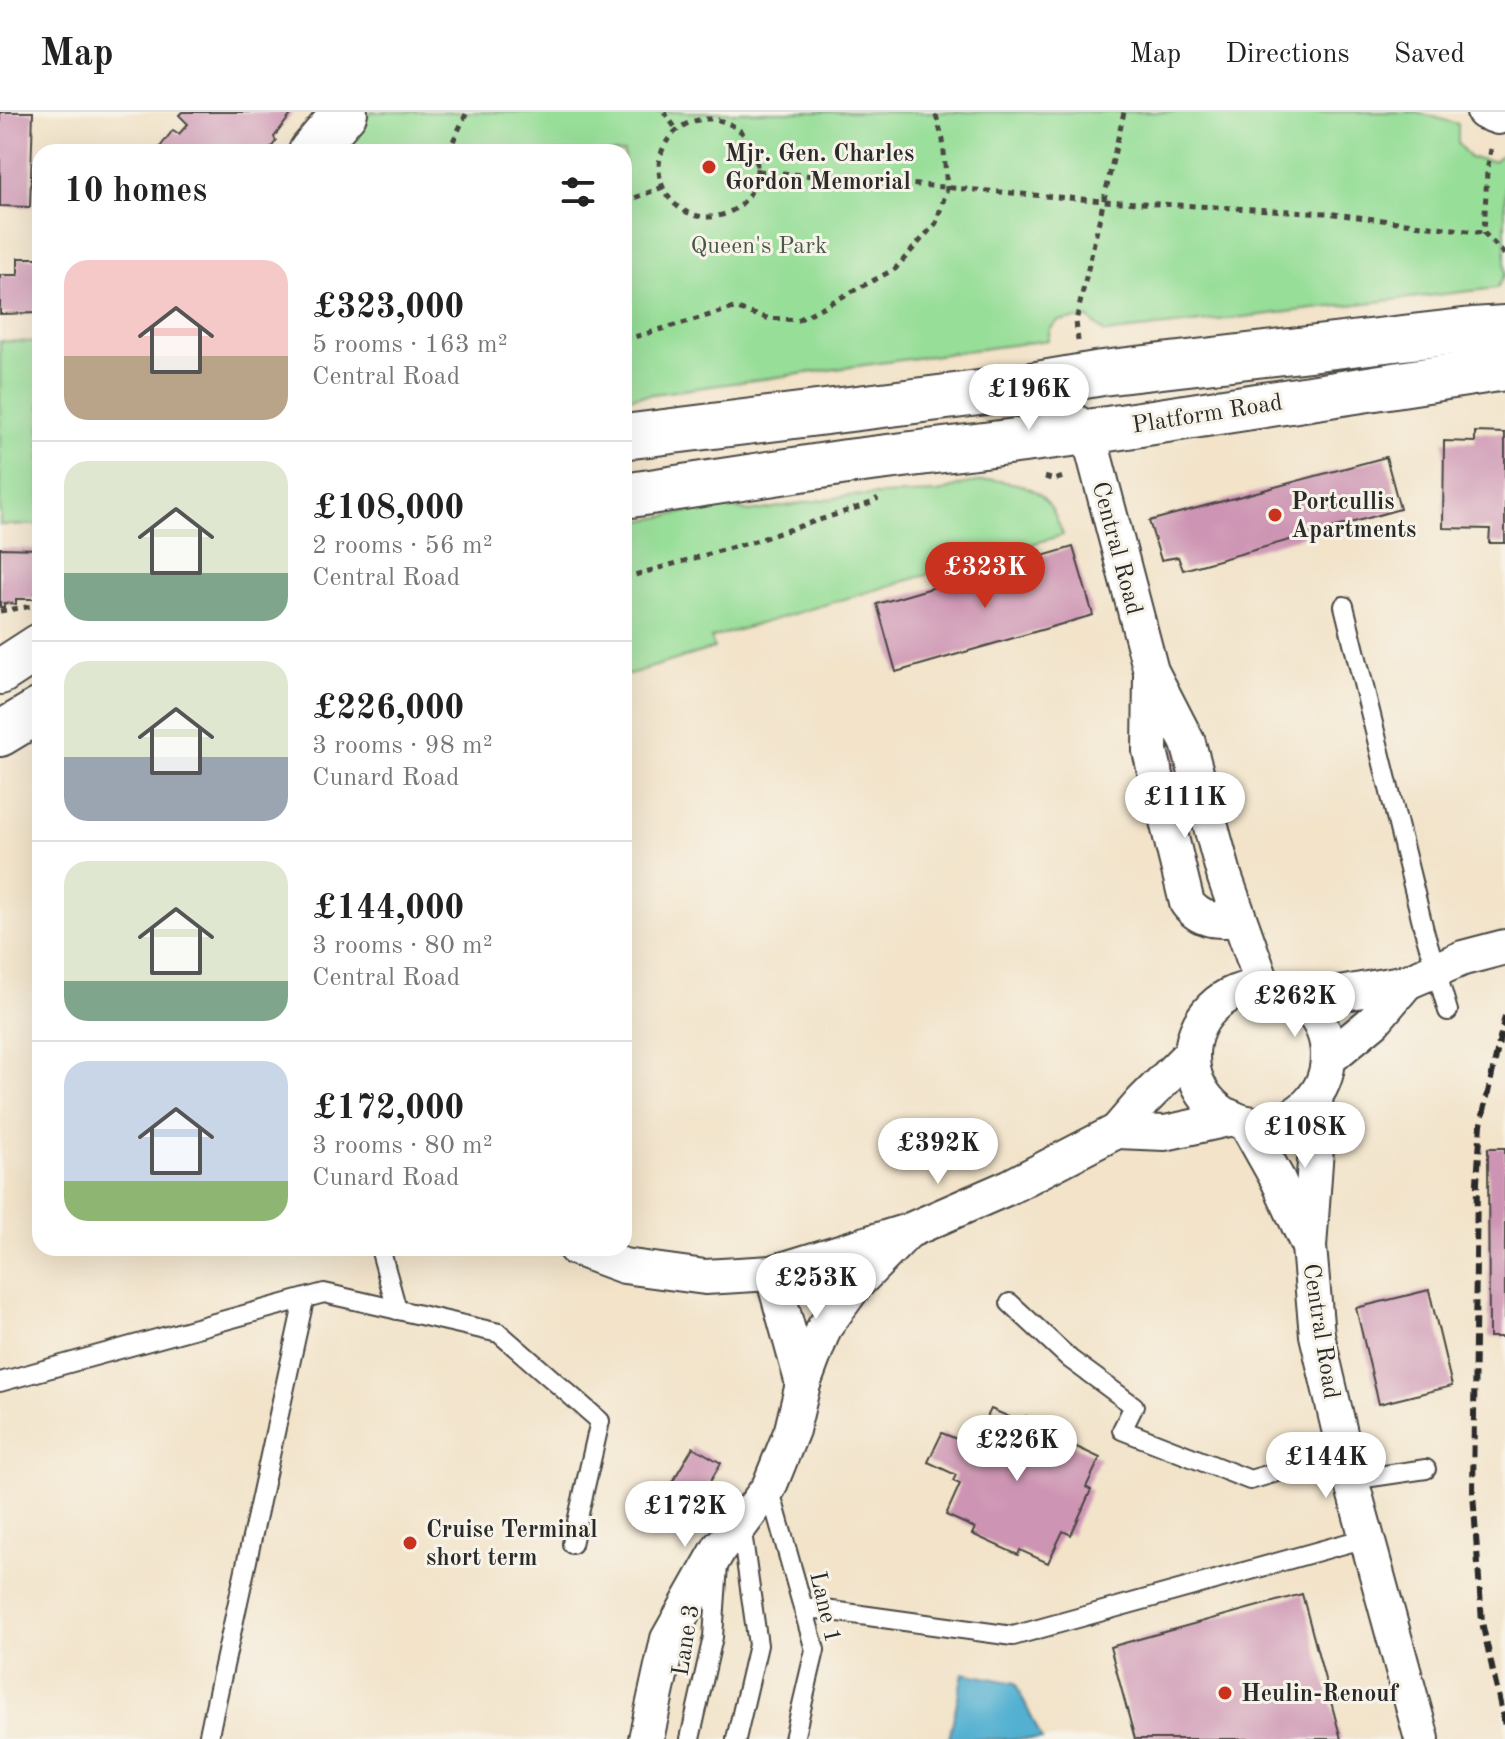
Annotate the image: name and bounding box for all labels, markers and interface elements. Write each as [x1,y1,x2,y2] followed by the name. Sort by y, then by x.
[40,36,114,74] text: Map
[1129,41,1181,69] text: Map
[1225,41,1350,69] text: Directions
[1394,41,1465,69] text: Saved
[725,143,914,195] place label: Mjr. Gen. Charles Gordon Memorial
[700,158,718,176] marker: Mjr. Gen. Charles Gordon Memorial
[556,170,600,214] icon: filters
[64,175,207,209] text: 10 homes
[691,235,828,259] park label: Queen's Park
[312,291,464,325] text: £323,000
[128,292,224,388] icon: home
[312,332,508,358] text: 5 rooms · 163 m²
[312,364,460,390] text: Central Road
[973,364,1085,432] pin: £196K
[987,377,1071,403] text: £196K
[1130,391,1284,439] street label: Platform Road
[1087,479,1145,618] street label: Central Road
[1291,491,1416,543] place label: Portcullis Apartments
[312,492,464,526] text: £108,000
[128,493,224,589] icon: home
[1266,506,1284,524] marker: Portcullis Apartments
[312,533,493,559] text: 2 rooms · 56 m²
[929,542,1041,610] pin: £323K
[943,555,1027,581] text: £323K
[312,565,460,591] text: Central Road
[312,692,464,726] text: £226,000
[128,693,224,789] icon: home
[312,733,493,759] text: 3 rooms · 98 m²
[312,765,460,791] text: Cunard Road
[1129,772,1241,840] pin: £111K
[1143,785,1227,811] text: £111K
[312,892,464,926] text: £144,000
[128,893,224,989] icon: home
[312,933,493,959] text: 3 rooms · 80 m²
[312,965,460,991] text: Central Road
[1239,971,1351,1039] pin: £262K
[1253,984,1337,1010] text: £262K
[312,1092,464,1126] text: £172,000
[128,1093,224,1189] icon: home
[1249,1102,1361,1170] pin: £108K
[1263,1115,1347,1141] text: £108K
[882,1118,994,1186] pin: £392K
[896,1131,980,1157] text: £392K
[312,1133,493,1159] text: 3 rooms · 80 m²
[312,1165,460,1191] text: Cunard Road
[760,1253,872,1321] pin: £253K
[1297,1262,1343,1401] street label: Central Road
[774,1266,858,1292] text: £253K
[961,1415,1073,1483] pin: £226K
[975,1428,1059,1454] text: £226K
[1270,1432,1382,1500] pin: £144K
[1284,1445,1368,1471] text: £144K
[629,1481,741,1549] pin: £172K
[643,1494,727,1520] text: £172K
[426,1519,598,1571] place label: Cruise Terminal short term
[401,1534,419,1552] marker: Cruise Terminal short term
[804,1569,844,1646] street label: Lane 1
[669,1603,705,1678] street label: Lane 3
[1241,1683,1400,1707] place label: Heulin-Renouf
[1216,1684,1234,1702] marker: Heulin-Renouf

